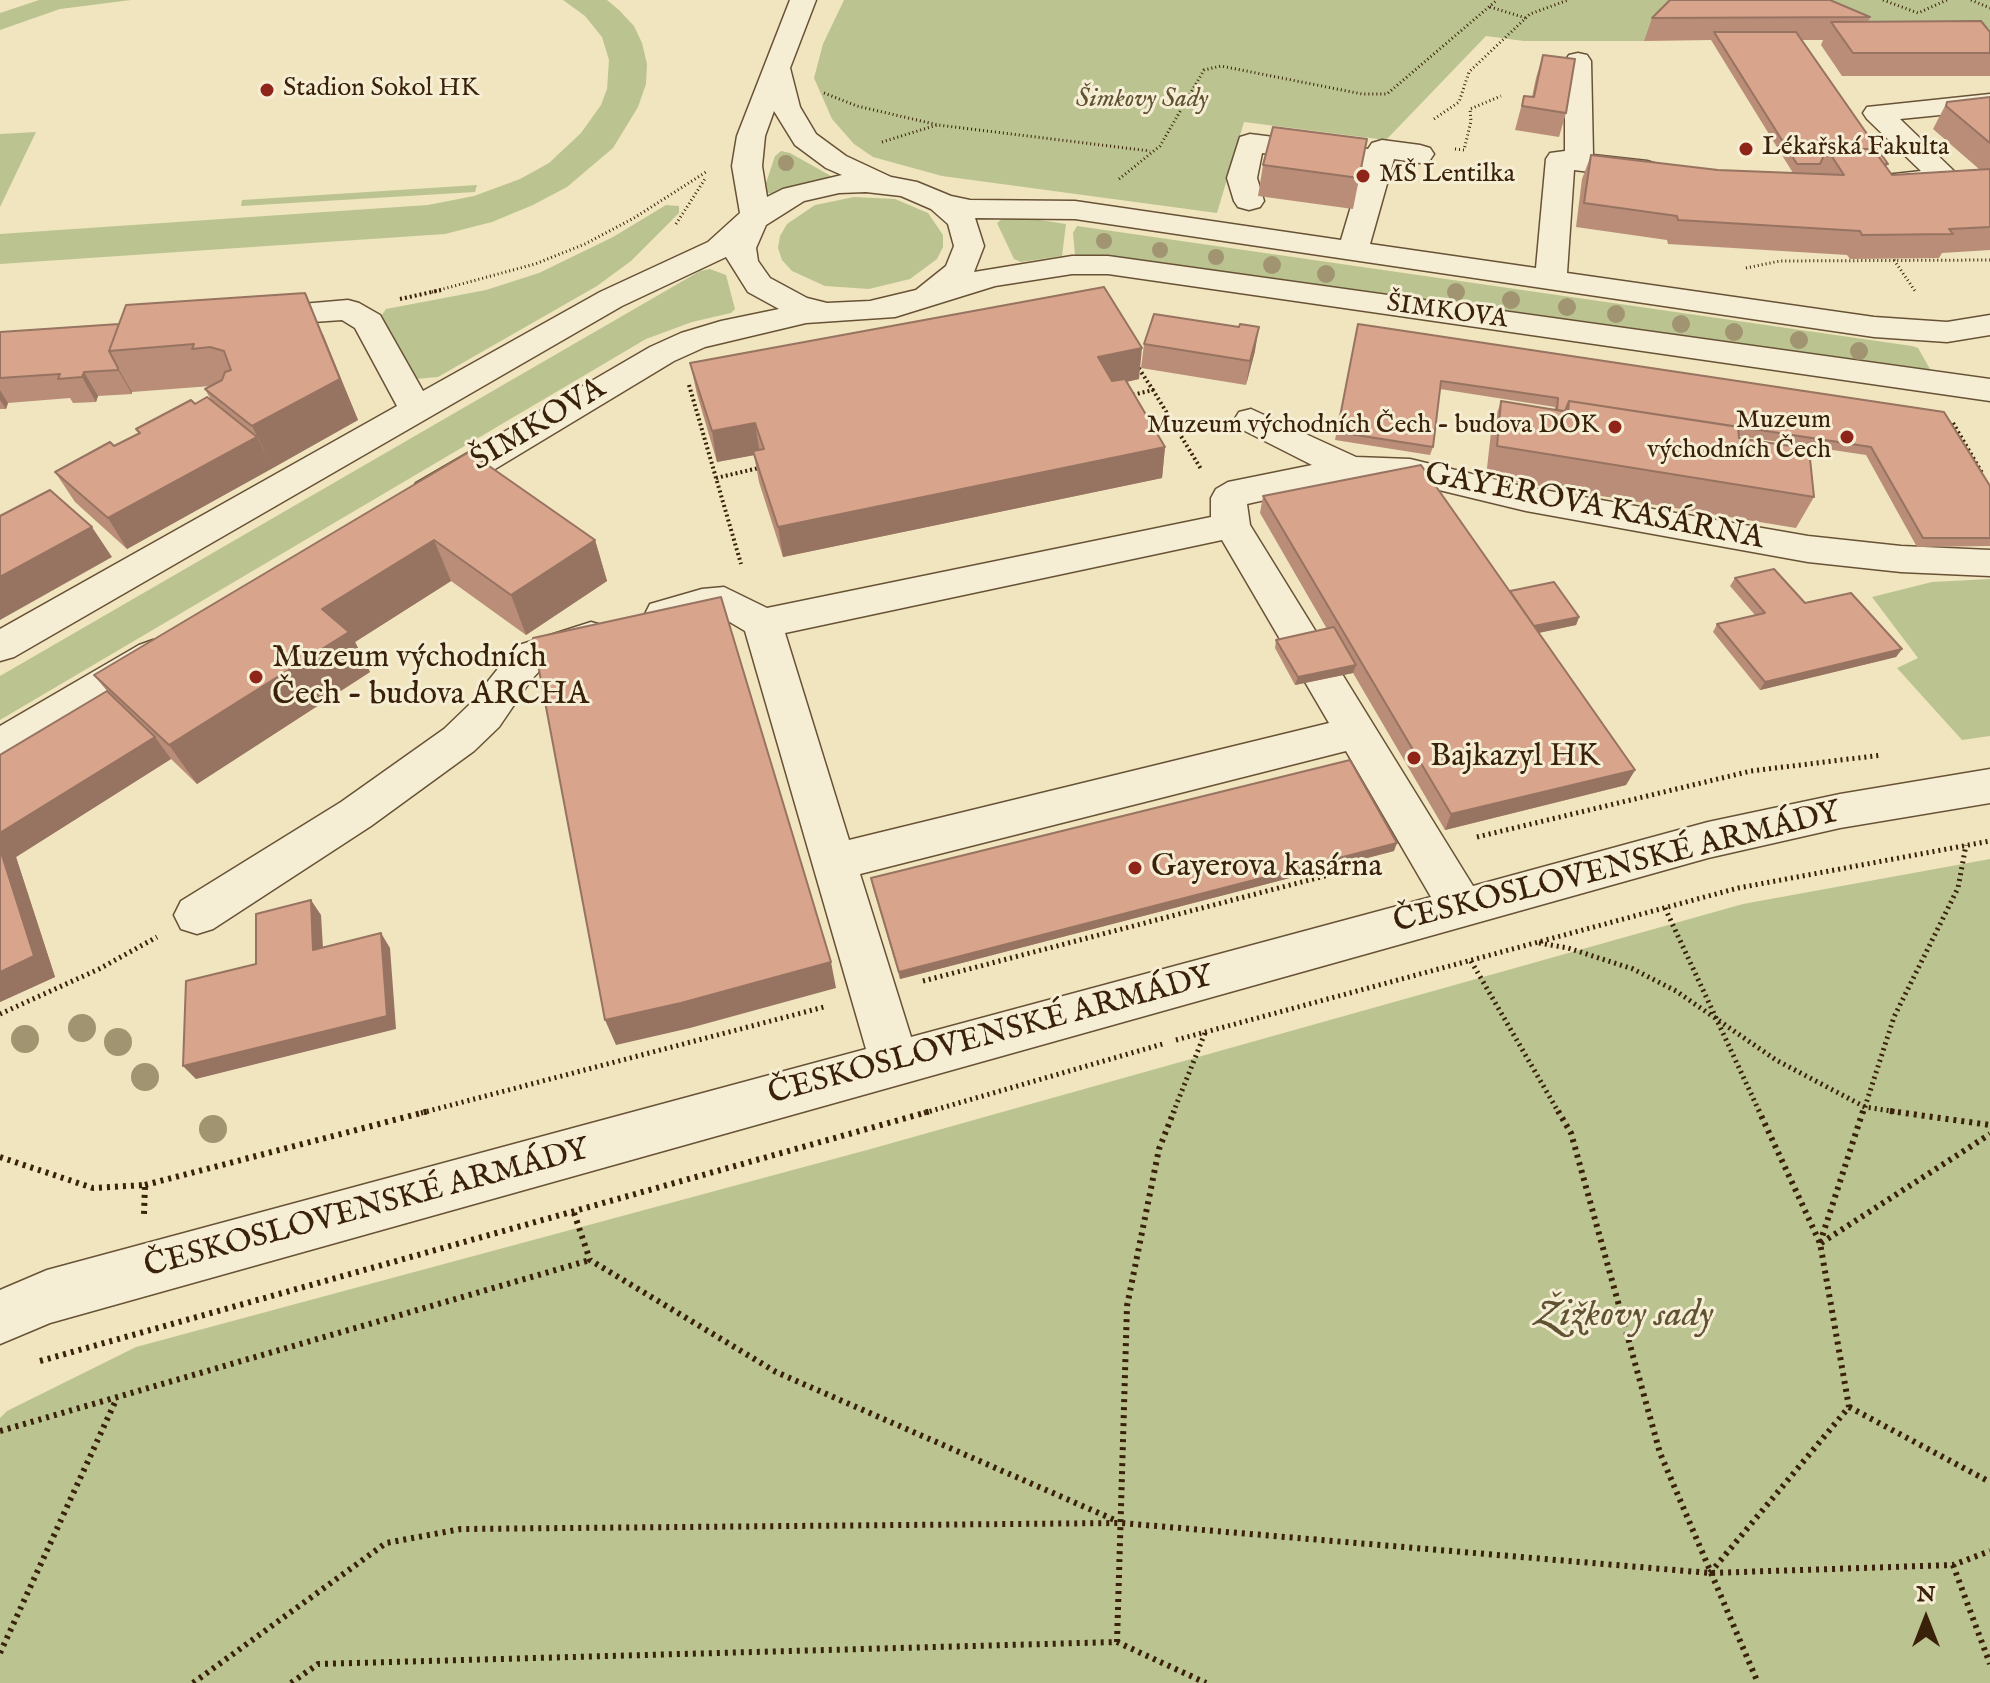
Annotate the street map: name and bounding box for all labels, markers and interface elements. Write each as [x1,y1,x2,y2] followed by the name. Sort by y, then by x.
[283,74,479,106] place label: Stadion Sokol HK
[258,81,276,99] marker: Stadion Sokol HK
[1076,85,1208,117] park label: Šimkovy Sady
[1762,133,1949,165] place label: Lékařská Fakulta
[1737,140,1755,158] marker: Lékařská Fakulta
[1379,160,1515,192] place label: MŠ Lentilka
[1354,167,1372,185] marker: MŠ Lentilka
[1384,289,1510,337] street label: ŠIMKOVA
[465,371,613,481] street label: ŠIMKOVA
[1647,406,1831,468] place label: Muzeum východních Čech
[1147,411,1599,443] place label: Muzeum východních Čech - budova DOK
[1606,418,1624,436] marker: Muzeum východních Čech - budova DOK
[1838,428,1856,446] marker: Muzeum východních Čech
[1421,456,1767,560] street label: GAYEROVA KASÁRNA
[272,640,589,715] place label: Muzeum východních Čech - budova ARCHA
[247,668,265,686] marker: Muzeum východních Čech - budova ARCHA
[1430,739,1600,777] place label: Bajkazyl HK
[1405,749,1423,767] marker: Bajkazyl HK
[1390,795,1844,943] street label: ČESKOSLOVENSKÉ ARMÁDY
[1151,849,1382,887] place label: Gayerova kasárna
[1126,859,1144,877] marker: Gayerova kasárna
[764,959,1218,1115] street label: ČESKOSLOVENSKÉ ARMÁDY
[140,1132,594,1288] street label: ČESKOSLOVENSKÉ ARMÁDY
[1535,1294,1713,1340] park label: Žižkovy sady
[1886,1579,1966,1659] north arrow
[1916,1581,1936,1609] text: N

